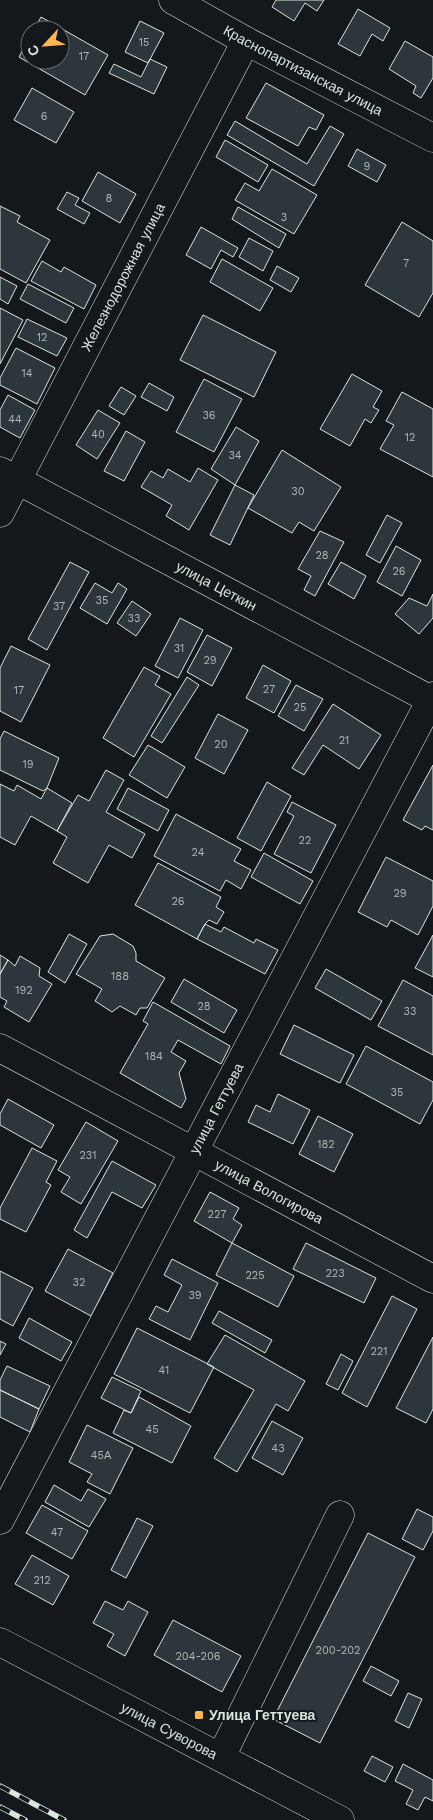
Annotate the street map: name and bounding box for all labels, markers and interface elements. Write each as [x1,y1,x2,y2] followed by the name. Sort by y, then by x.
[20,20,70,70] north arrow
[221,22,386,119] street label: Краснопартизанская улица
[139,36,149,49] house number: 15
[24,43,43,59] text: С
[79,50,89,63] house number: 17
[41,110,48,123] house number: 6
[364,160,371,173] house number: 9
[106,192,113,205] house number: 8
[78,200,168,354] street label: Железнодорожная улица
[281,211,287,224] house number: 3
[403,257,409,270] house number: 7
[37,331,47,344] house number: 12
[21,367,33,380] house number: 14
[202,409,216,422] house number: 36
[8,413,22,426] house number: 44
[91,428,105,441] house number: 40
[405,431,415,444] house number: 12
[228,449,242,462] house number: 34
[291,485,305,498] house number: 30
[315,549,329,562] house number: 28
[173,558,259,614] street label: улица Цеткин
[392,565,406,578] house number: 26
[96,594,108,607] house number: 35
[53,600,65,613] house number: 37
[128,612,140,625] house number: 33
[174,642,184,655] house number: 31
[203,654,217,667] house number: 29
[263,683,275,696] house number: 27
[14,684,24,697] house number: 17
[294,701,306,714] house number: 25
[339,734,349,747] house number: 21
[214,738,228,751] house number: 20
[22,758,34,771] house number: 19
[299,834,311,847] house number: 22
[192,846,205,859] house number: 24
[393,887,407,900] house number: 29
[171,895,185,908] house number: 26
[111,970,129,983] house number: 188
[15,984,33,997] house number: 192
[197,1000,211,1013] house number: 28
[404,1005,416,1018] house number: 33
[145,1050,163,1063] house number: 184
[186,1060,247,1156] street label: улица Геттуева
[391,1086,403,1099] house number: 35
[317,1138,335,1151] house number: 182
[79,1149,97,1162] house number: 231
[212,1156,326,1227] street label: улица Вологирова
[208,1208,226,1221] house number: 227
[325,1267,345,1280] house number: 223
[245,1269,265,1282] house number: 225
[73,1276,85,1289] house number: 32
[188,1289,202,1302] house number: 39
[370,1345,388,1358] house number: 221
[159,1364,169,1377] house number: 41
[145,1423,159,1436] house number: 45
[271,1442,285,1455] house number: 43
[91,1449,112,1462] house number: 45А
[51,1526,63,1539] house number: 47
[33,1574,51,1587] house number: 212
[316,1644,360,1657] house number: 200-202
[175,1650,221,1663] house number: 204-206
[118,1699,220,1762] street label: улица Суворова
[209,1707,316,1723] place label: Улица Геттуева
[193,1709,205,1721] marker: Улица Геттуева

